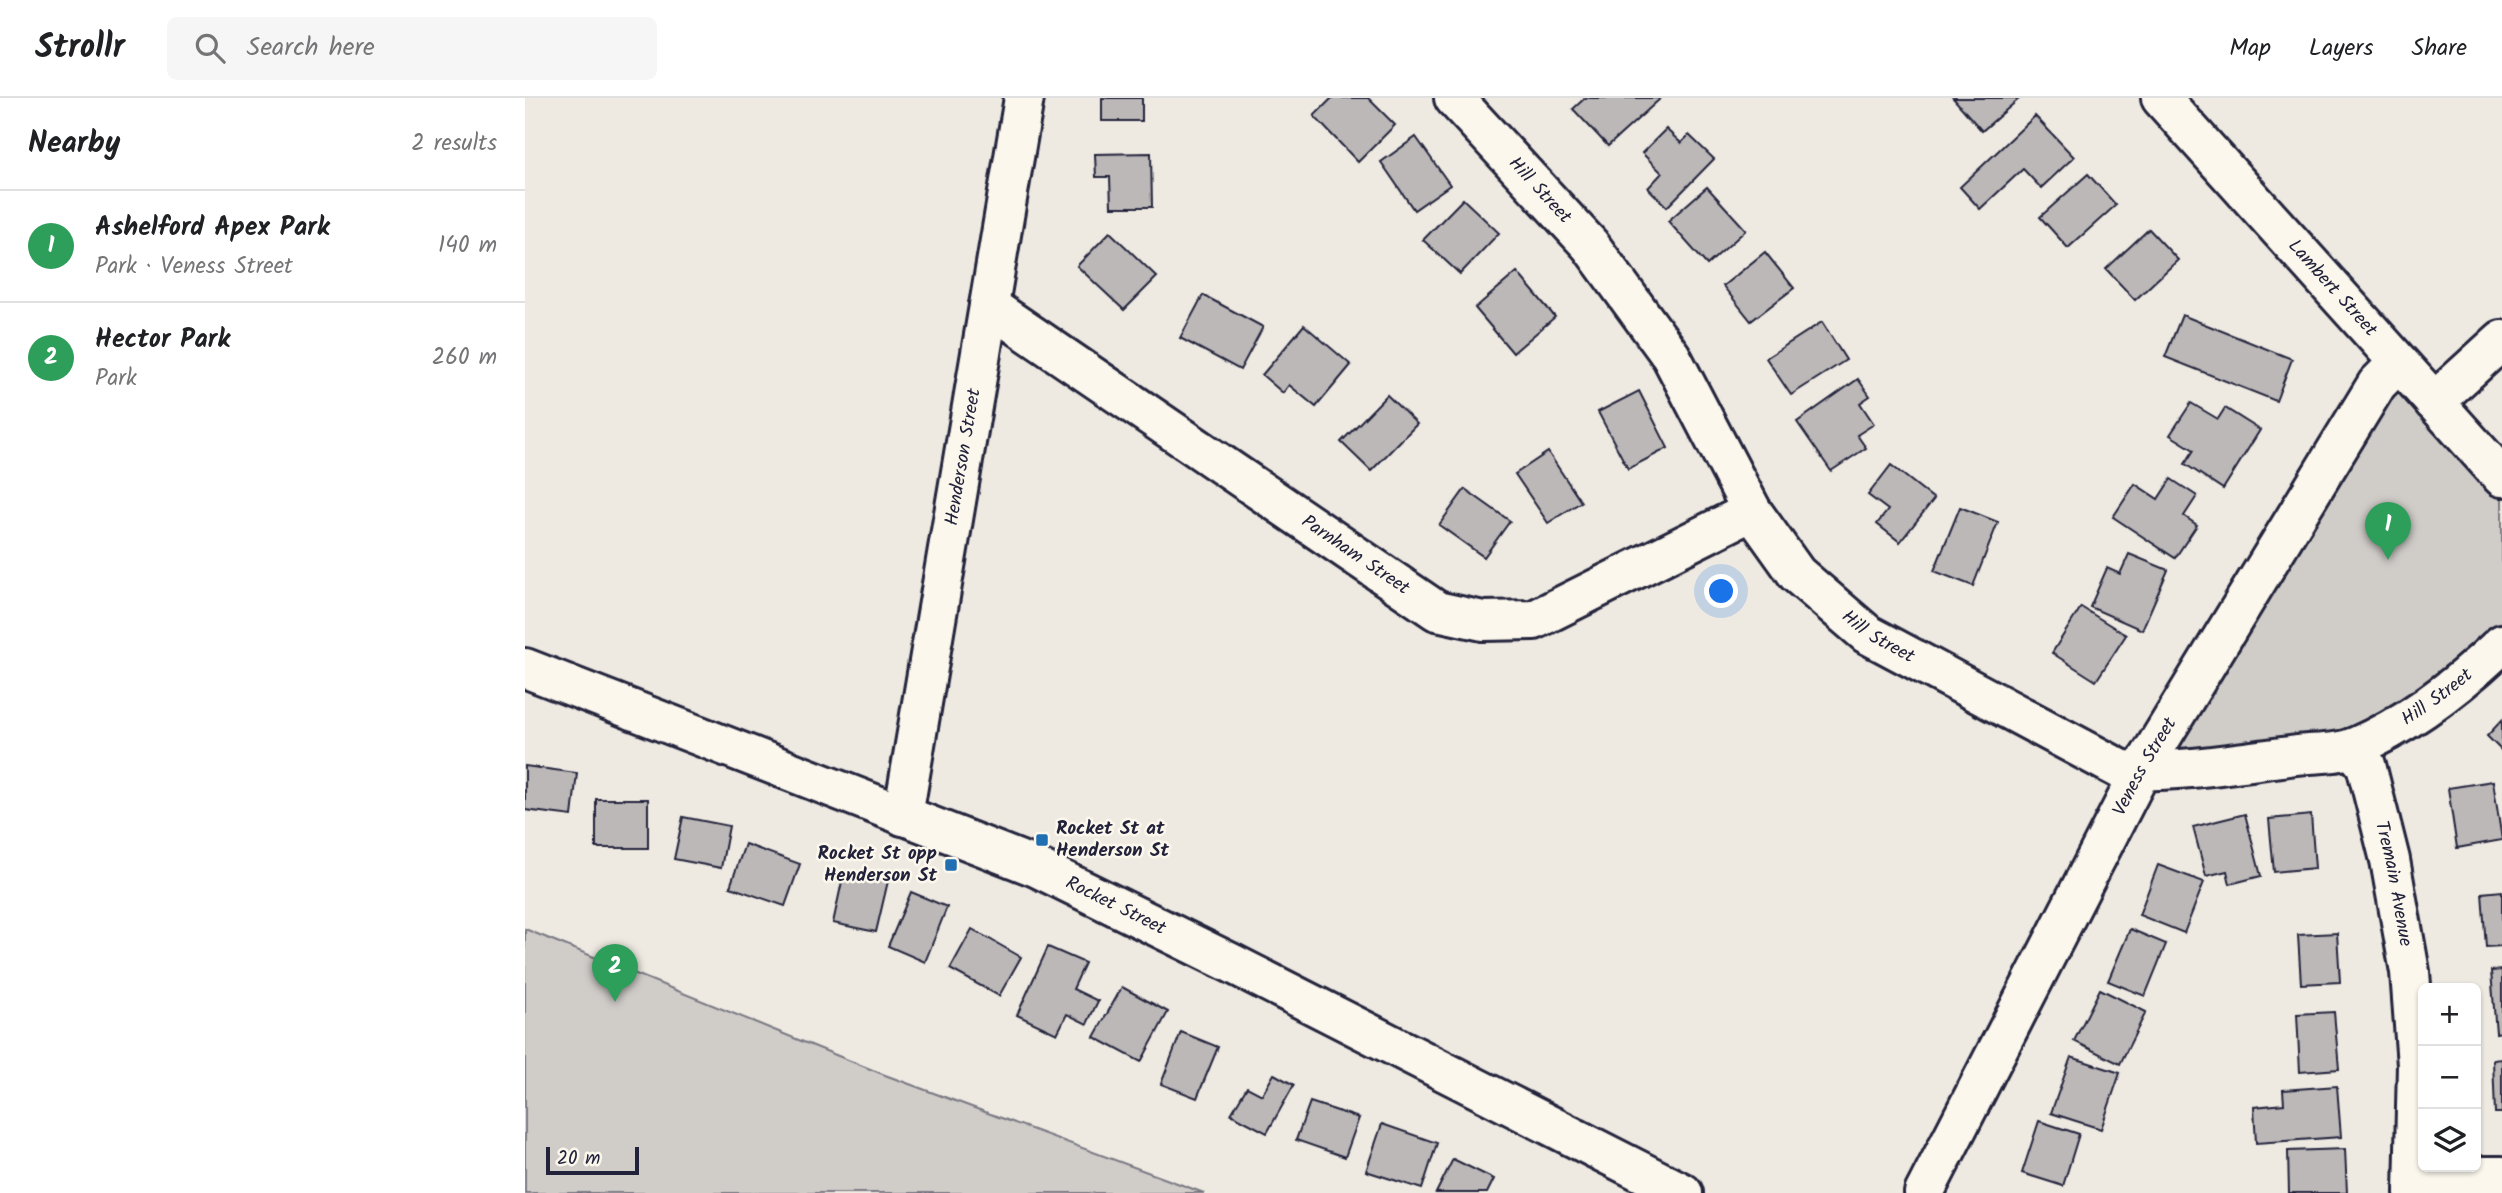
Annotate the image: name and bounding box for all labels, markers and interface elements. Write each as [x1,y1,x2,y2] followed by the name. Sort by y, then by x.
[167,17,657,80] search box
[35,22,125,75] text: Strollr
[247,27,375,69] text: Search here
[191,29,229,67] icon: search
[2229,29,2271,68] text: Map
[2309,29,2373,68] text: Layers
[2411,29,2467,68] text: Share
[28,120,120,168] text: Nearby
[411,126,497,162] text: 2 results
[1501,150,1579,231] street label: Hill Street
[95,207,330,249] text: Ashelford Apex Park
[48,228,54,264] text: 1
[438,228,497,264] text: 140 m
[2280,233,2385,344] street label: Lambert Street
[95,249,293,285] text: Park · Veness Street
[95,319,230,361] text: Hector Park
[44,340,58,376] text: 2
[432,340,497,376] text: 260 m
[95,361,137,397] text: Park
[937,386,990,528] street label: Henderson Street
[2365,502,2411,560] pin: 1
[1295,508,1416,603] street label: Parnham Street
[1704,574,1738,608] your location
[1834,603,1921,672] street label: Hill Street
[2396,661,2480,734] street label: Hill Street
[2105,711,2185,822] street label: Veness Street
[1056,814,1169,866] place label: Rocket St at Henderson St
[2366,818,2420,949] street label: Tremain Avenue
[1034,832,1050,848] marker: Rocket St at Henderson St
[818,839,937,891] place label: Rocket St opp Henderson St
[943,857,959,873] marker: Rocket St opp Henderson St
[1060,869,1172,944] street label: Rocket Street
[592,944,638,1002] pin: 2
[2418,983,2481,1172] map controls
[2418,983,2481,1046] button: +
[2418,1046,2481,1109] button: −
[2418,1109,2481,1172] button: layers
[546,1144,639,1176] scale bar
[557,1144,600,1174] text: 20 m

